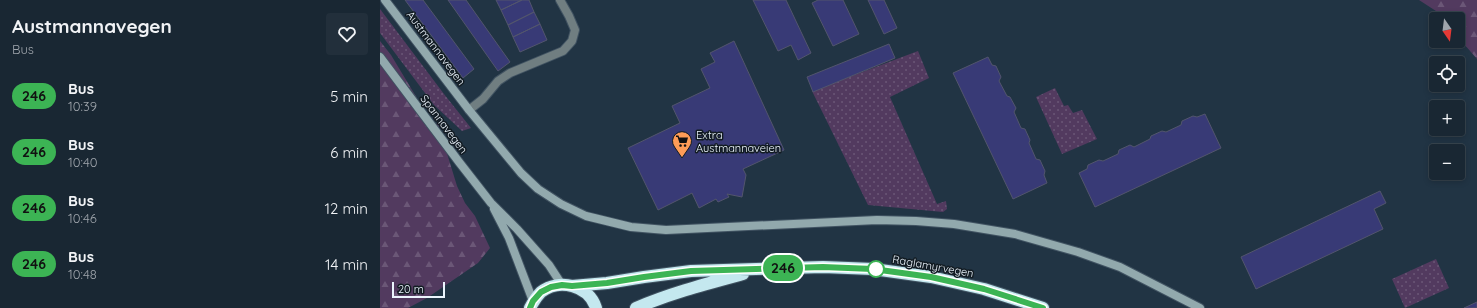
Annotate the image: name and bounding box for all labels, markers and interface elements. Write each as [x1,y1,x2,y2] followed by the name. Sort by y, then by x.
[404,8,468,88] street label: Austmannavegen
[1429,12,1465,48] north arrow
[1429,12,1465,180] map controls
[326,13,368,55] button: heart
[12,14,172,38] text: Austmannavegen
[12,41,34,57] text: Bus
[1429,56,1465,92] button: locate
[68,79,94,98] text: Bus
[22,87,46,105] text: 246
[330,87,368,106] text: 5 min
[417,92,471,156] street label: Spannavegen
[68,98,97,114] text: 10:39
[1429,100,1465,136] button: +
[696,128,781,155] place label: Extra Austmannaveien
[671,130,693,158] supermarket icon: Extra Austmannaveien
[68,135,94,154] text: Bus
[22,143,46,161] text: 246
[330,143,368,162] text: 6 min
[1429,144,1465,180] button: −
[68,154,98,170] text: 10:40
[68,191,94,210] text: Bus
[22,199,46,217] text: 246
[324,199,368,218] text: 12 min
[68,210,97,226] text: 10:46
[68,247,94,266] text: Bus
[891,252,975,280] street label: Raglamyrvegen
[22,255,46,273] text: 246
[325,255,368,274] text: 14 min
[760,255,806,281] line badge: 246
[771,259,795,277] text: 246
[867,260,885,278] unlabelled marker
[68,266,97,282] text: 10:48
[392,280,445,299] scale bar
[398,282,424,296] text: 20 m

